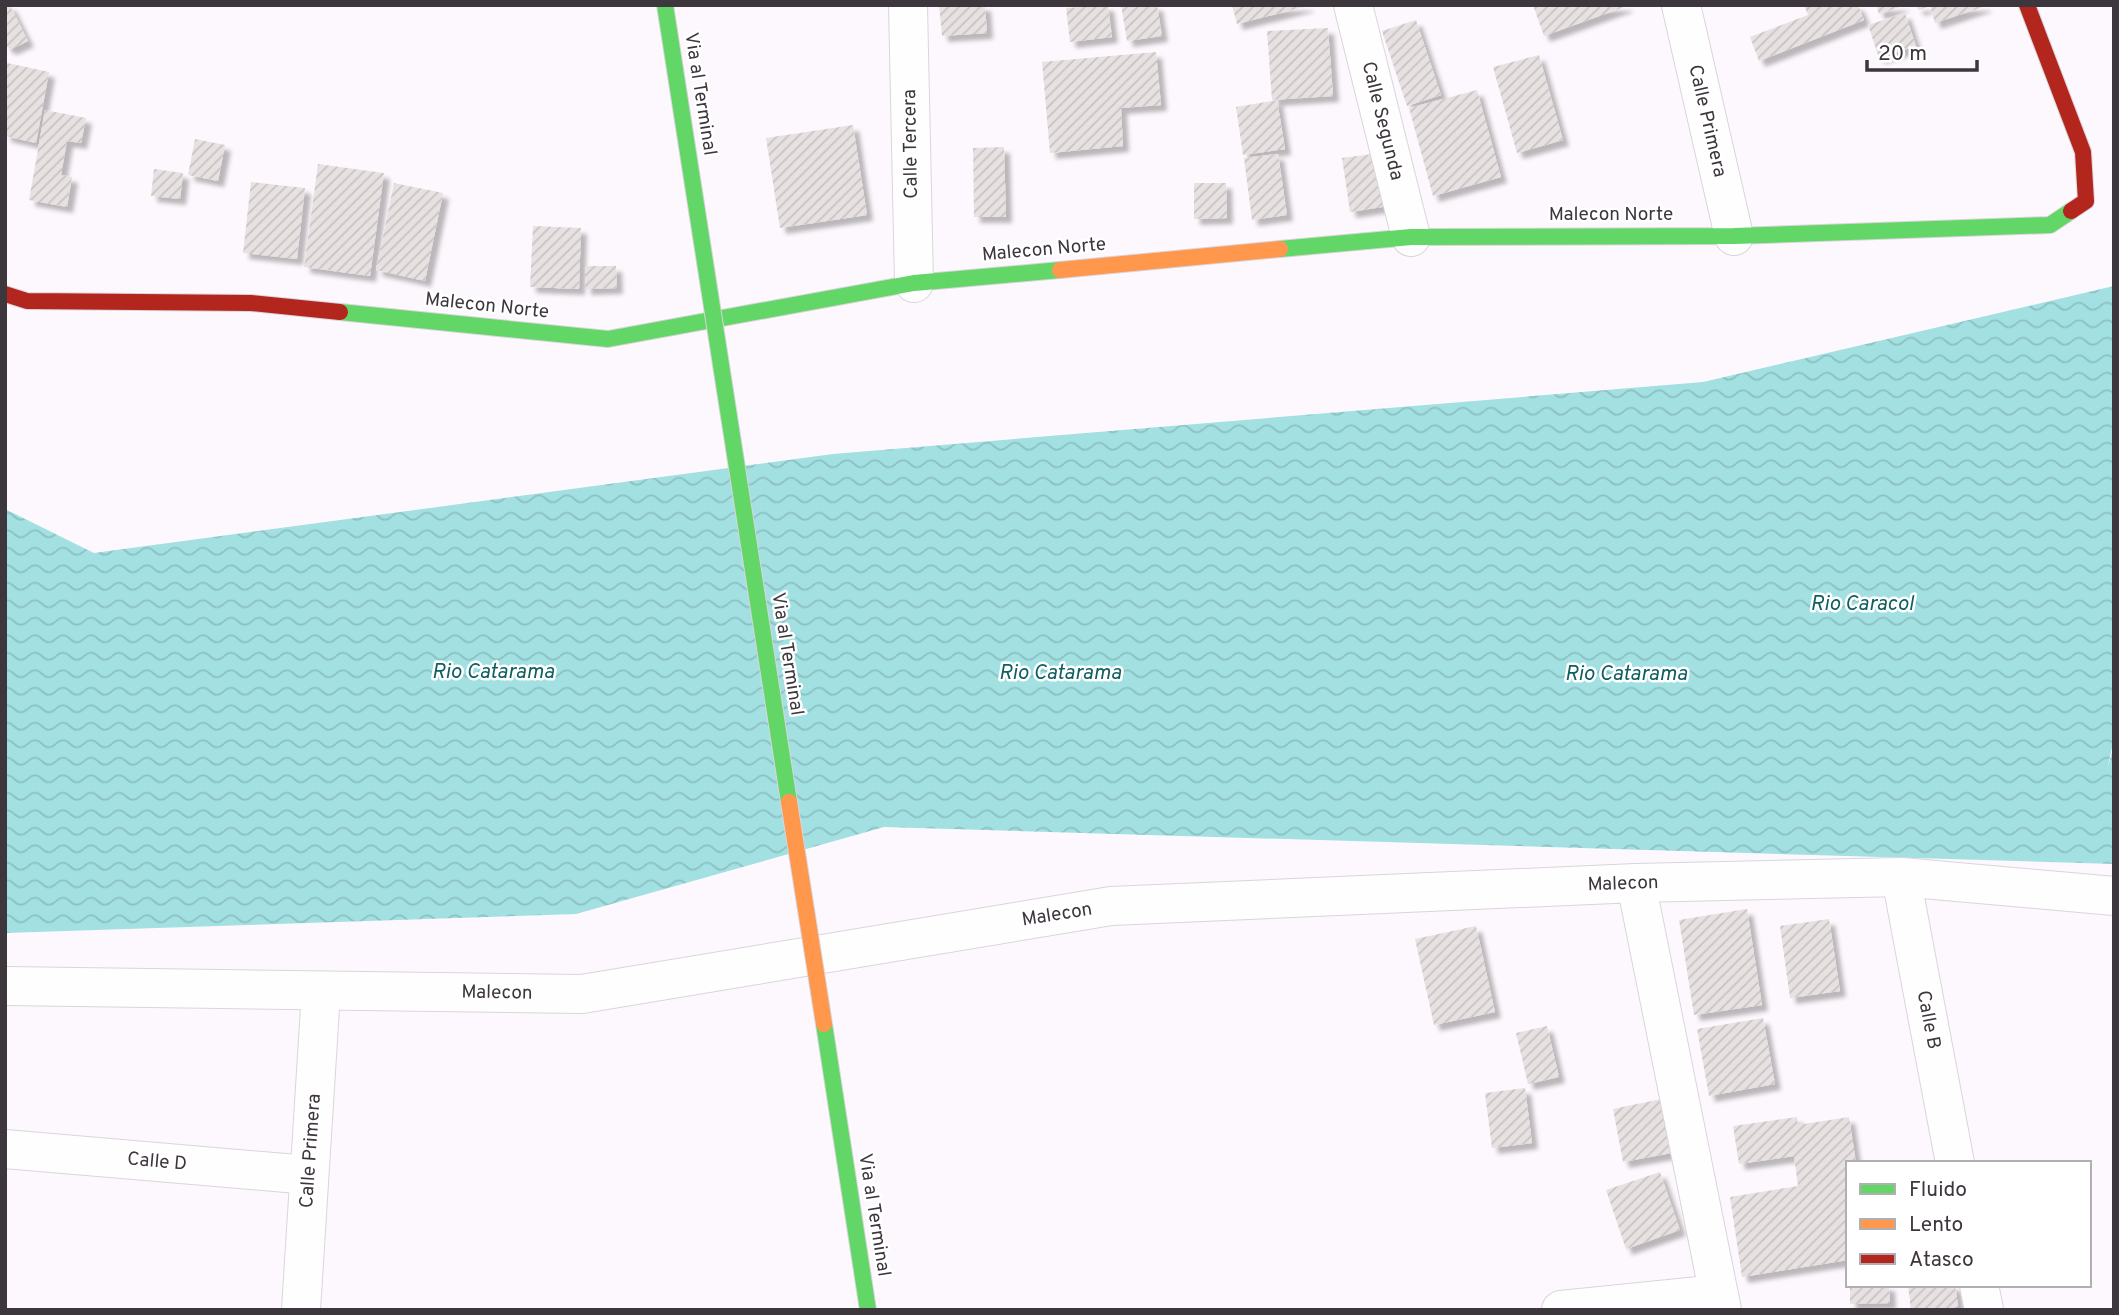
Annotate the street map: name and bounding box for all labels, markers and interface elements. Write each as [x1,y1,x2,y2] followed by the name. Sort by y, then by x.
[1867,28,1977,72] scale bar
[678,31,722,157] street label: Via al Terminal
[1878,41,1927,68] text: 20 m
[1356,59,1408,183] street label: Calle Segunda
[1682,62,1732,180] street label: Calle Primera
[898,89,924,199] street label: Calle Tercera
[1549,203,1673,227] street label: Malecon Norte
[981,233,1107,267] street label: Malecon Norte
[424,288,550,324] street label: Malecon Norte
[765,591,809,717] street label: Via al Terminal
[1810,591,1915,618] water label: Rio Caracol
[432,659,554,686] water label: Rio Catarama
[999,660,1121,687] water label: Rio Catarama
[1565,661,1687,688] water label: Rio Catarama
[1587,871,1659,897] street label: Malecon
[1020,898,1094,932] street label: Malecon
[461,980,533,1006] street label: Malecon
[1911,989,1945,1051] street label: Calle B
[295,1093,327,1209] street label: Calle Primera
[126,1147,188,1177] street label: Calle D
[852,1152,896,1278] street label: Via al Terminal
[1846,1161,2091,1287] legend
[1909,1177,1967,1204] text: Fluido
[1909,1212,1963,1239] text: Lento
[1909,1247,1974,1274] text: Atasco

